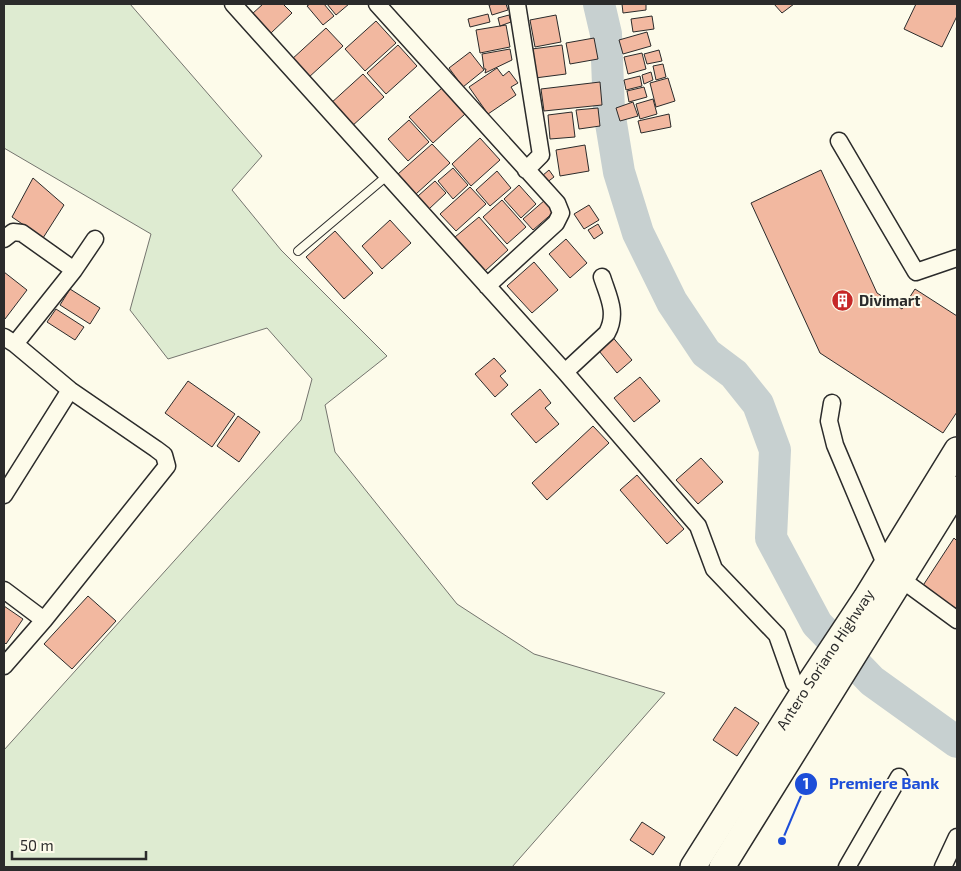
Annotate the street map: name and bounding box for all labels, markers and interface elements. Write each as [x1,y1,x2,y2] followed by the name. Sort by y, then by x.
[831,289,855,313] building icon: Divimart
[859,291,920,309] place label: Divimart
[772,586,877,733] street label: Antero Soriano Highway
[794,768,949,799] callout: Premiere Bank
[829,773,939,792] text: Premiere Bank
[803,774,809,792] text: 1
[12,828,146,860] scale bar
[20,836,54,854] text: 50 m

